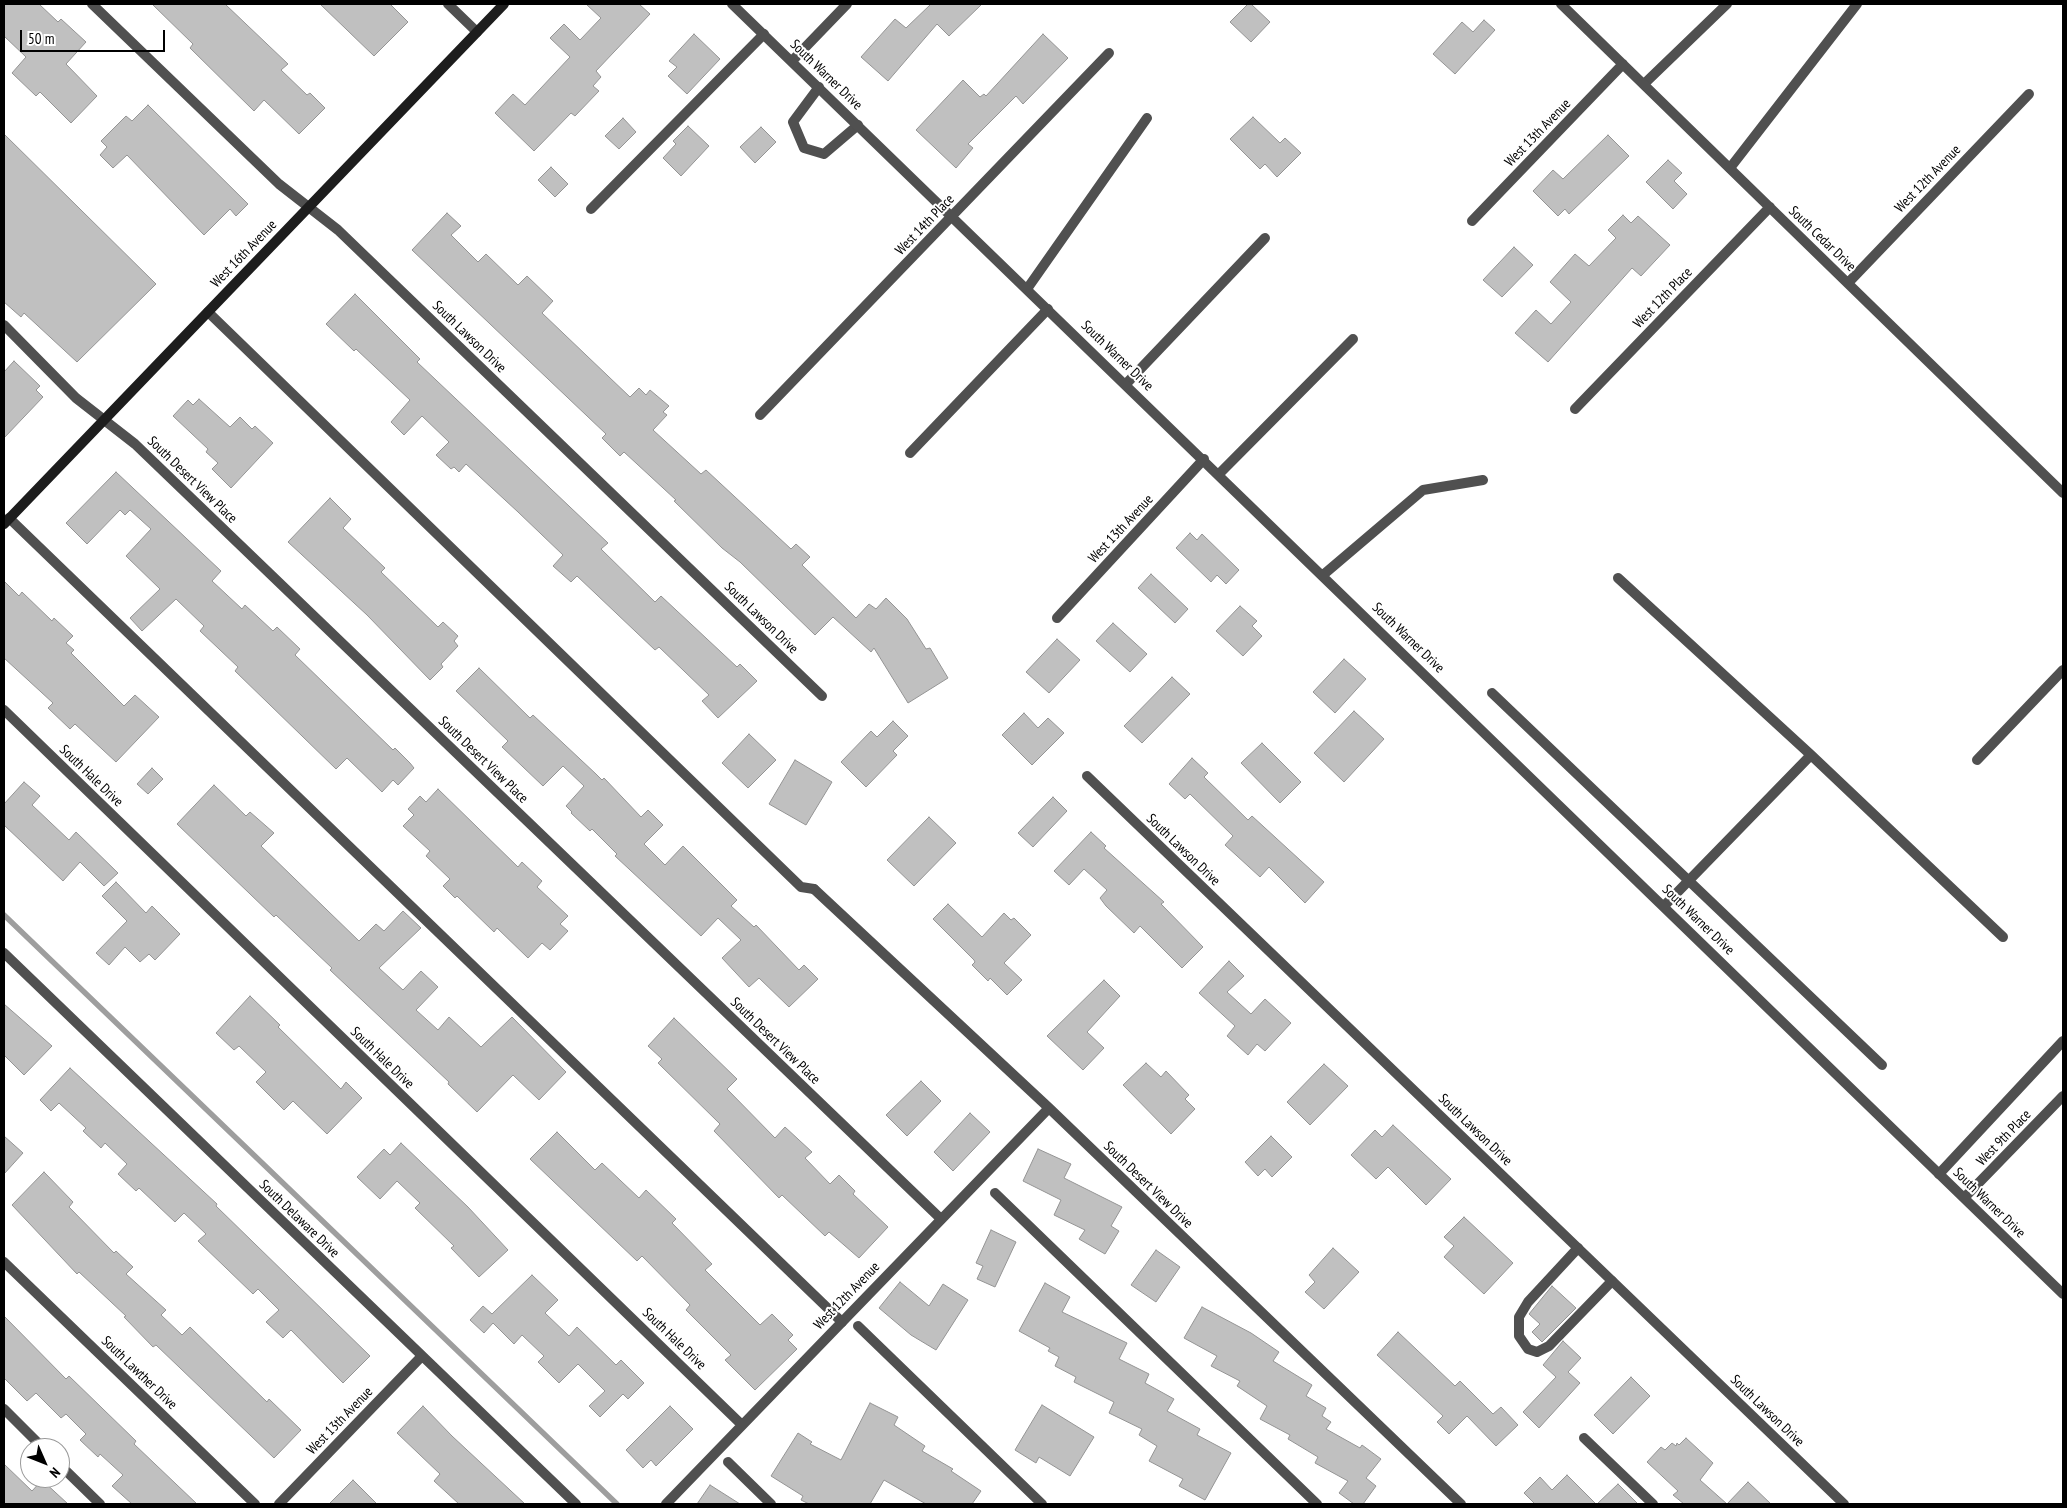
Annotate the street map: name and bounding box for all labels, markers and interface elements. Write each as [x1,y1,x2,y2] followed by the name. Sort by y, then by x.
[22,20,168,52] scale bar
[28,29,54,48] text: 50 m
[786,36,866,114] street label: South Warner Drive
[1502,96,1574,170] street label: West 13th Avenue
[1892,142,1964,216] street label: West 12th Avenue
[892,191,958,259] street label: West 14th Place
[1785,203,1859,275] street label: South Cedar Drive
[208,217,280,291] street label: West 16th Avenue
[1630,264,1696,332] street label: West 12th Place
[429,298,509,376] street label: South Lawson Drive
[1077,317,1157,395] street label: South Warner Drive
[144,433,240,527] street label: South Desert View Place
[1085,491,1157,567] street label: West 13th Avenue
[721,579,801,657] street label: South Lawson Drive
[1368,599,1448,677] street label: South Warner Drive
[435,713,531,807] street label: South Desert View Place
[56,742,126,810] street label: South Hale Drive
[1143,811,1223,889] street label: South Lawson Drive
[1658,881,1738,959] street label: South Warner Drive
[727,994,823,1088] street label: South Desert View Place
[347,1024,417,1092] street label: South Hale Drive
[1435,1091,1515,1169] street label: South Lawson Drive
[1973,1107,2035,1169] street label: West 9th Place
[1100,1138,1196,1232] street label: South Desert View Drive
[1949,1164,2029,1242] street label: South Warner Drive
[255,1176,343,1262] street label: South Delaware Drive
[811,1259,883,1333] street label: West 12th Avenue
[639,1305,709,1373] street label: South Hale Drive
[98,1333,180,1413] street label: South Lawther Drive
[1727,1372,1807,1450] street label: South Lawson Drive
[304,1384,376,1458] street label: West 13th Avenue
[20,1438,70,1488] north arrow
[46,1464,64,1482] text: N

